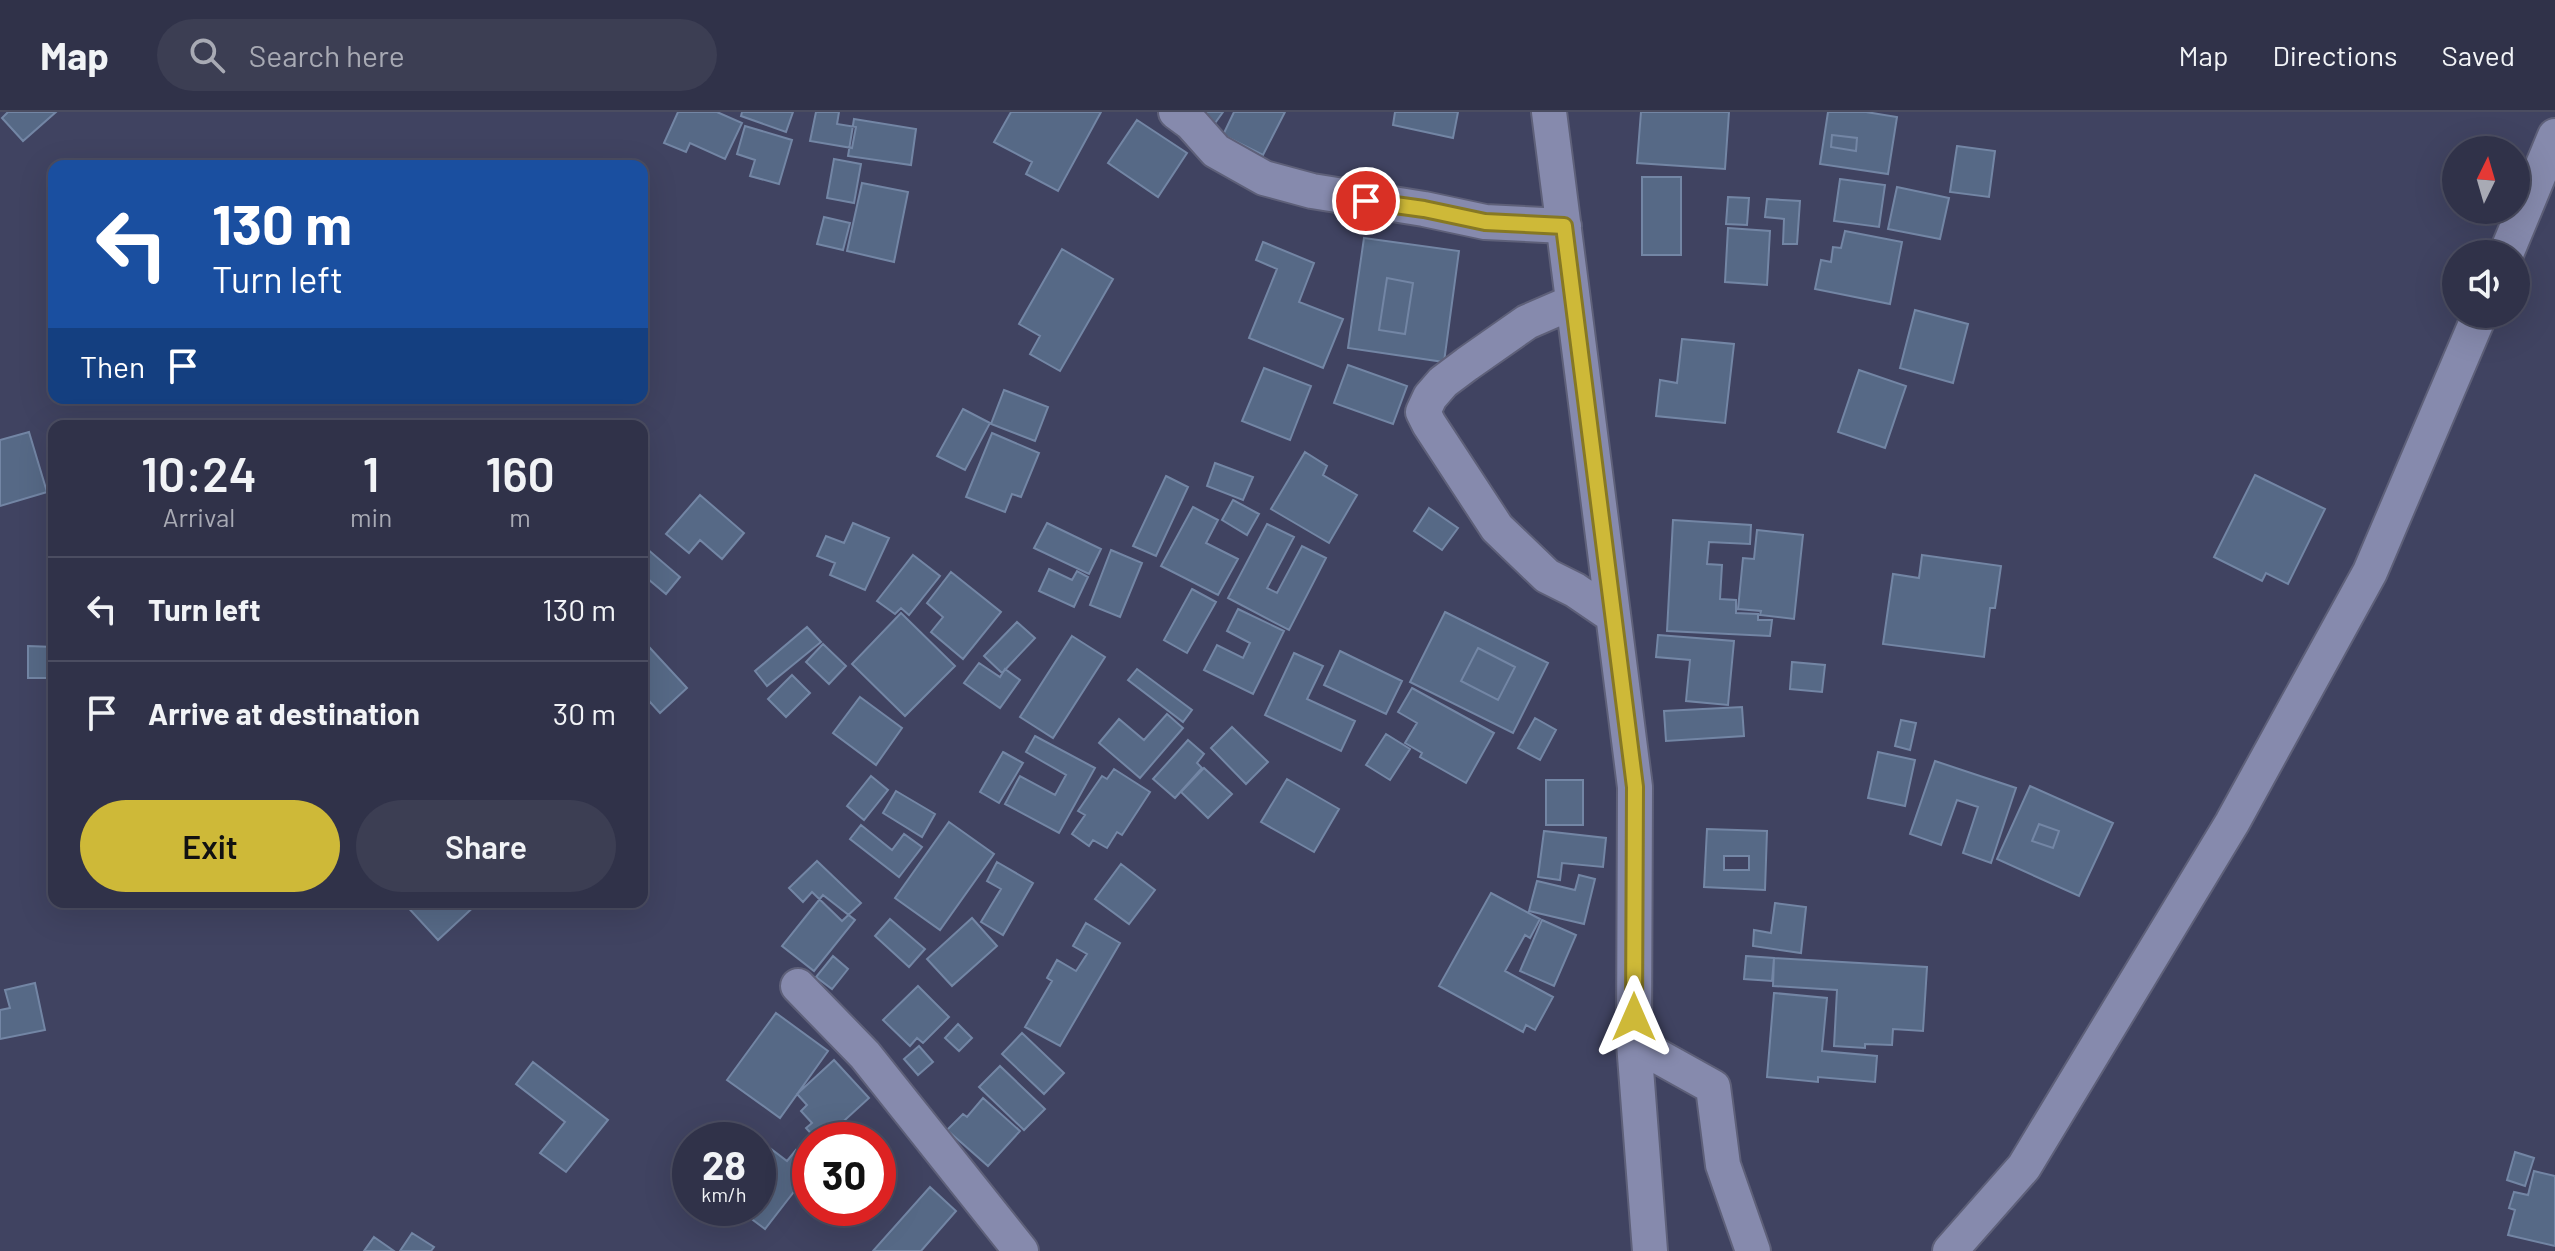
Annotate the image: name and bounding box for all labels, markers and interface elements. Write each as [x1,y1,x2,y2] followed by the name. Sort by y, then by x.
[157,19,717,91] search box
[40,32,109,78] text: Map
[185,33,229,77] icon: search
[249,37,405,73] text: Search here
[2179,38,2228,72] text: Map
[2272,38,2398,72] text: Directions
[2442,38,2515,72] text: Saved
[2442,136,2530,224] north arrow
[2442,136,2530,328] map controls
[1332,167,1400,235] pin
[1344,179,1388,223] icon: arrive
[212,189,352,256] text: 130 m
[80,192,184,296] icon: left
[2442,240,2530,328] button: sound
[212,257,343,300] text: Turn left
[161,344,205,388] icon: arrive
[80,348,145,384] text: Then
[141,444,257,502] text: 10:24
[363,444,380,502] text: 1
[485,444,555,502] text: 160
[163,501,235,532] text: Arrival
[350,501,392,532] text: min
[509,501,531,532] text: m
[80,587,124,631] icon: left
[148,591,261,627] text: Turn left
[542,591,616,627] text: 130 m
[80,691,124,735] icon: arrive
[148,695,420,731] text: Arrive at destination
[553,695,616,731] text: 30 m
[80,800,340,892] button: Exit
[356,800,616,892] button: Share
[1592,975,1676,1059] position arrow
[792,1122,896,1226] speed limit sign: 30
[702,1140,746,1188] text: 28
[701,1182,747,1206] text: km/h

